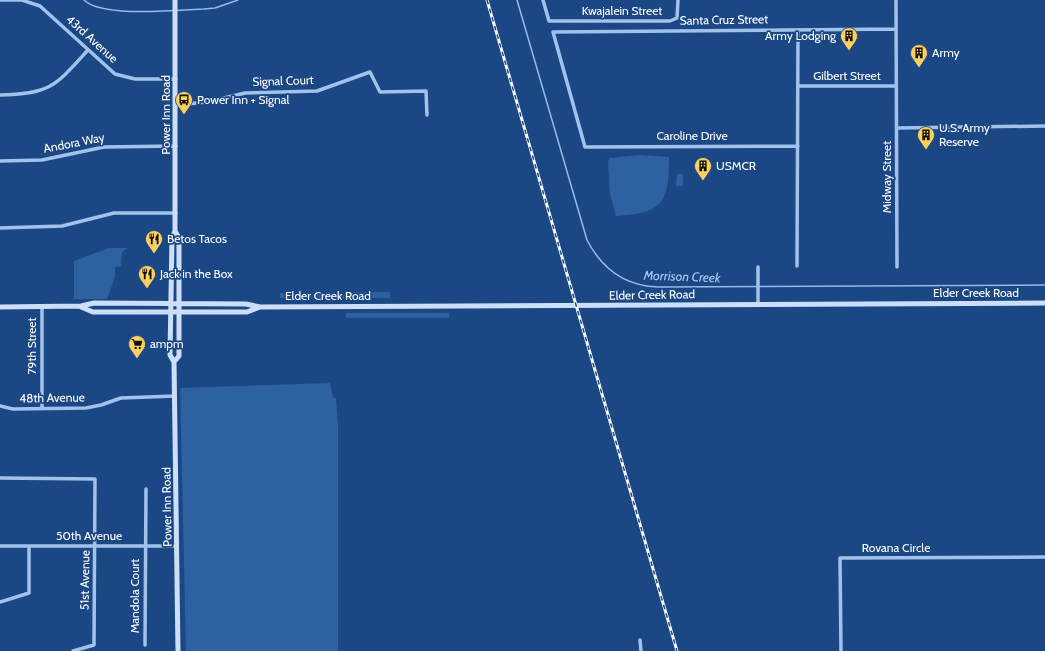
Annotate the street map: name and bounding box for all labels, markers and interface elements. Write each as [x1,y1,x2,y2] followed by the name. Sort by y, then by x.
[582,3,662,18] street label: Kwajalein Street
[63,11,121,66] street label: 43rd Avenue
[680,11,768,28] street label: Santa Cruz Street
[839,26,859,51] building icon: Army Lodging
[765,28,837,43] place label: Army Lodging
[909,43,929,68] building icon: Army
[932,45,960,60] place label: Army
[813,68,881,83] street label: Gilbert Street
[252,72,314,89] street label: Signal Court
[158,75,173,155] street label: Power Inn Road
[174,90,194,115] bus stop icon: Power Inn + Signal
[197,92,290,107] place label: Power Inn + Signal
[939,120,990,149] place label: U.S. Army Reserve
[916,125,936,150] building icon: U.S. Army Reserve
[656,128,728,143] street label: Caroline Drive
[42,129,106,156] street label: Andora Way
[879,141,894,213] street label: Midway Street
[693,156,713,181] building icon: USMCR
[716,158,757,173] place label: USMCR
[144,229,164,254] restaurant icon: Betos Tacos
[167,231,227,246] place label: Betos Tacos
[137,264,157,289] restaurant icon: Jack in the Box
[159,266,233,281] place label: Jack in the Box
[642,267,721,285] water label: Morrison Creek
[933,285,1019,300] street label: Elder Creek Road
[609,286,695,303] street label: Elder Creek Road
[285,288,371,303] street label: Elder Creek Road
[24,318,39,374] street label: 79th Street
[127,334,147,359] supermarket icon: ampm
[150,336,184,351] place label: ampm
[19,389,85,406] street label: 48th Avenue
[158,467,175,547] street label: Power Inn Road
[56,528,122,543] street label: 50th Avenue
[862,540,930,555] street label: Rovana Circle
[76,550,93,610] street label: 51st Avenue
[127,559,142,633] street label: Mandola Court

